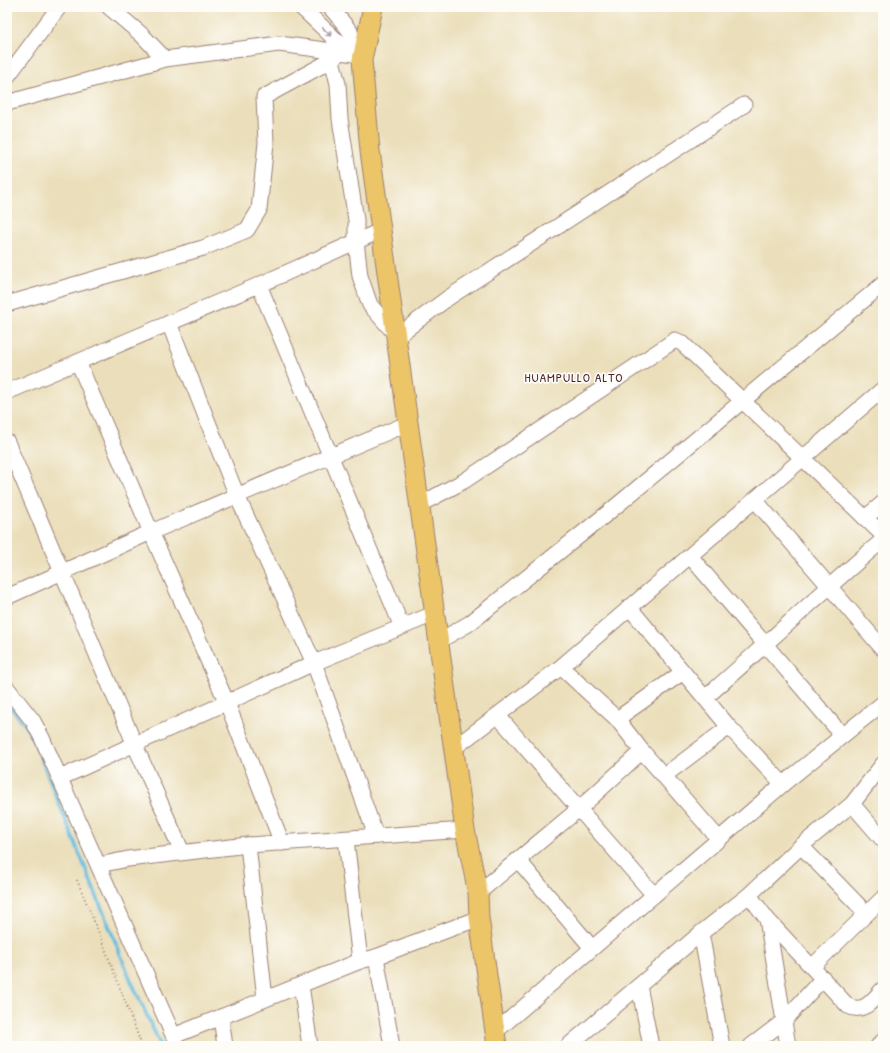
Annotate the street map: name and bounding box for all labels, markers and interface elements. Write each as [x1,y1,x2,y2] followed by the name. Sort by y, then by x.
[322,27,332,36] one-way arrow
[524,368,624,386] district label: HUAMPULLO ALTO

